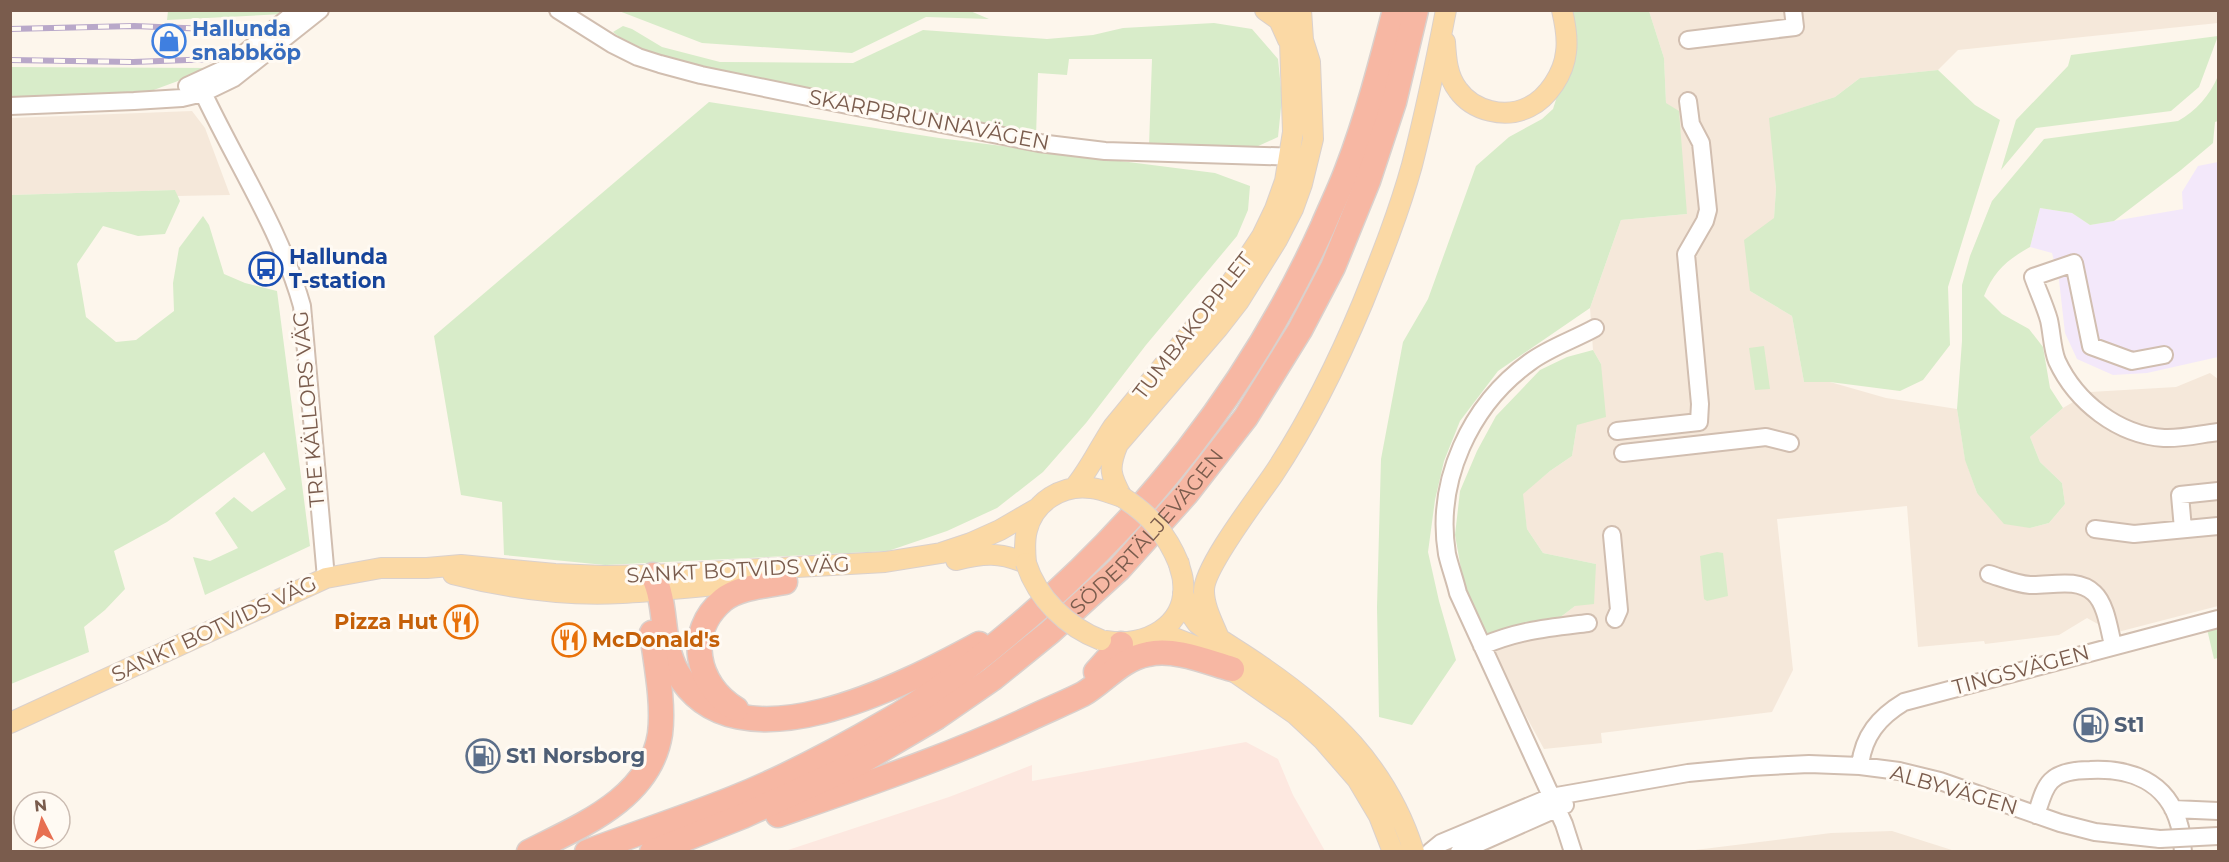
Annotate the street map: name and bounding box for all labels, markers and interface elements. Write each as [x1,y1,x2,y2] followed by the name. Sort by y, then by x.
[192,16,301,65] place label: Hallunda snabbköp
[151,23,187,59] shop icon: Hallunda snabbköp
[807,84,1052,155] street label: SKARPBRUNNAVÄGEN
[289,244,388,293] place label: Hallunda T-station
[1128,247,1258,404] street label: TUMBAKOPPLET
[248,251,284,287] bus stop icon: Hallunda T-station
[287,310,330,508] street label: TRE KÄLLORS VÄG
[1064,444,1229,620] street label: SÖDERTÄLJEVÄGEN
[626,551,850,588] street label: SANKT BOTVIDS VÄG
[107,570,320,687] street label: SANKT BOTVIDS VÄG
[443,604,479,640] restaurant icon: Pizza Hut
[334,609,438,634] place label: Pizza Hut
[551,622,587,658] restaurant icon: McDonald's
[592,627,720,652] place label: McDonald's
[1950,639,2092,700] street label: TINGSVÄGEN
[2073,707,2109,743] fuel station icon: St1
[2114,712,2144,737] place label: St1
[465,738,501,774] fuel station icon: St1 Norsborg
[506,743,645,768] place label: St1 Norsborg
[1888,759,2021,820] street label: ALBYVÄGEN
[12,790,72,850] north arrow
[33,795,48,816] text: N

